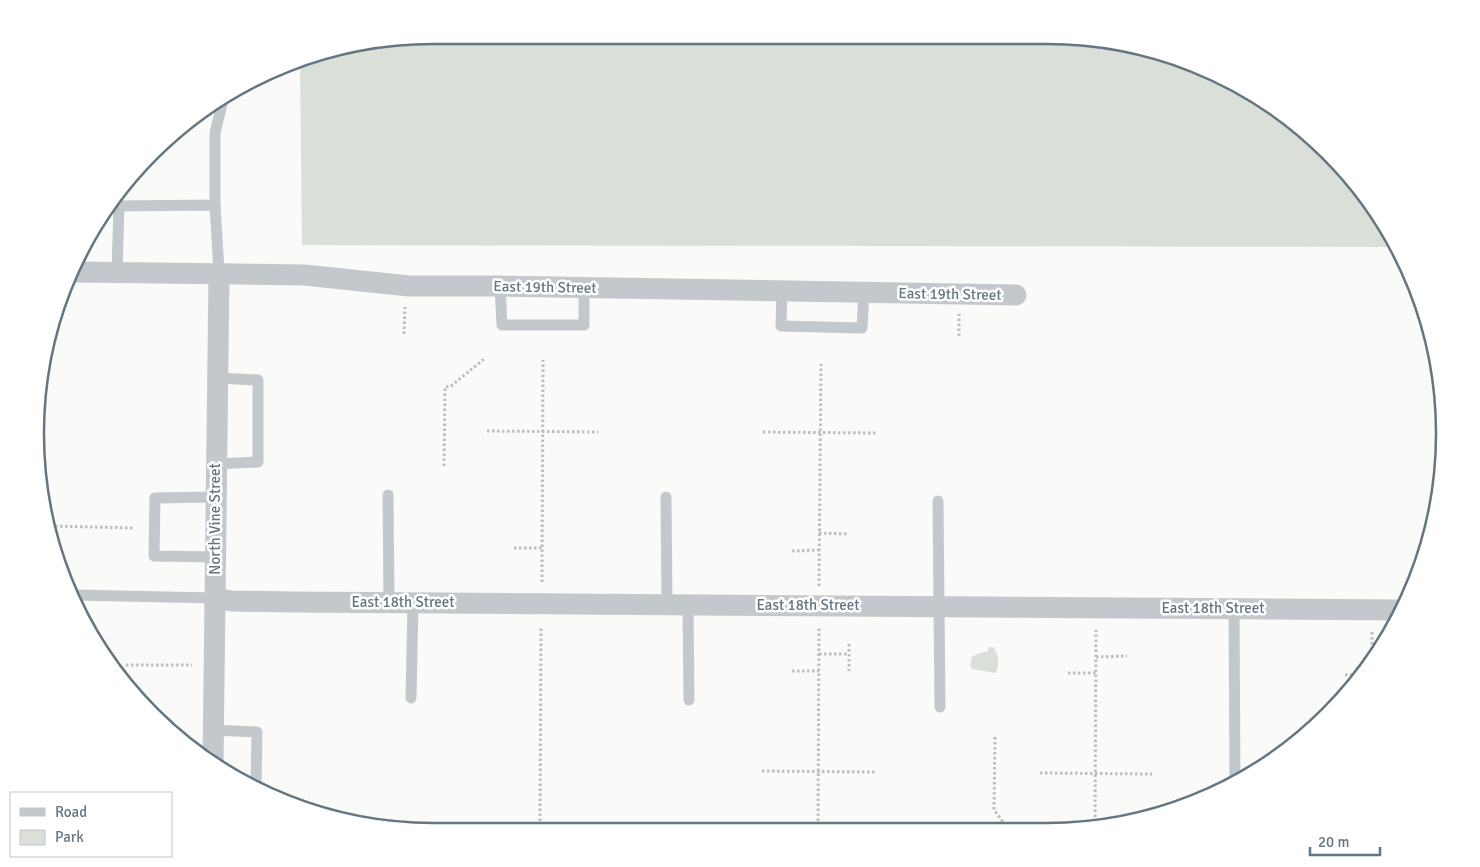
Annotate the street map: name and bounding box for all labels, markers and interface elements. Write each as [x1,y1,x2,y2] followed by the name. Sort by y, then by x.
[493,277,597,297] street label: East 19th Street
[898,284,1002,304] street label: East 19th Street
[206,463,224,575] street label: North Vine Street
[351,593,455,611] street label: East 18th Street
[756,596,860,614] street label: East 18th Street
[1161,599,1265,617] street label: East 18th Street
[10,792,172,857] legend
[55,803,87,821] text: Road
[1310,824,1380,856] scale bar
[55,828,84,846] text: Park
[1318,833,1349,851] text: 20 m

